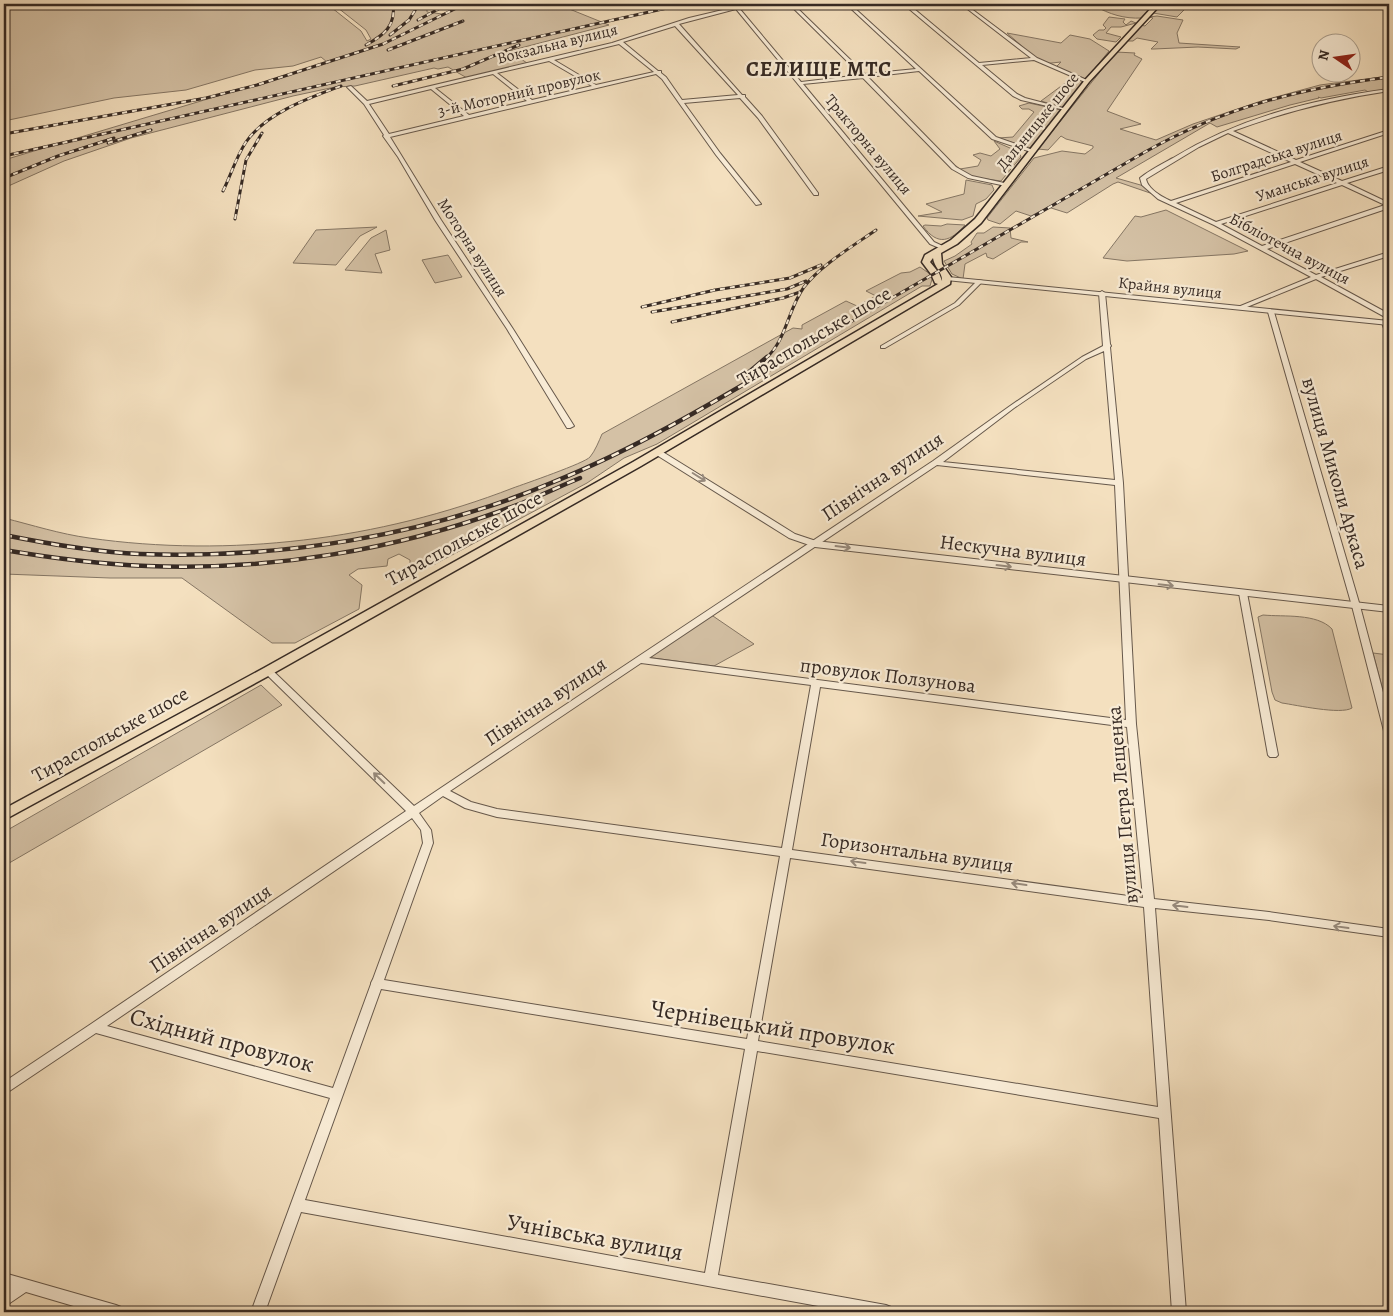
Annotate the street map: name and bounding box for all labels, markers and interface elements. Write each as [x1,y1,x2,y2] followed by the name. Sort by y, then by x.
[495,18,620,70] street label: Вокзальна вулиця
[1310,32,1360,82] north arrow
[1313,48,1334,62] text: N
[746,55,892,83] district label: CЕЛИЩЕ МТС
[436,64,603,122] street label: 3-й Моторний провулок
[991,68,1084,175] street label: Дальницьке шосе
[820,90,917,200] street label: Тракторна вулиця
[1208,124,1345,188] street label: Болградська вулиця
[1253,150,1372,208] street label: Уманська вулиця
[432,194,512,301] street label: Моторна вулиця
[1225,208,1354,290] street label: Бібліотечна вулиця
[1117,272,1223,304] street label: Крайня вулиця
[732,280,896,393] street label: Тираспольське шосе
[1295,374,1376,573] street label: вулиця Миколи Аркаса
[816,426,949,527] street label: Північна вулиця
[692,472,706,483] one-way arrow
[381,484,547,593] street label: Тираспольське шосе
[938,528,1088,573] street label: Нескучна вулиця
[835,542,851,552] one-way arrow
[996,561,1012,571] one-way arrow
[1158,580,1174,590] one-way arrow
[479,651,612,752] street label: Північна вулиця
[798,651,978,700] street label: провулок Ползунова
[27,680,193,789] street label: Тираспольське шосе
[1100,704,1145,905] street label: вулиця Петра Лещенка
[372,772,385,784] one-way arrow
[819,826,1015,879] street label: Горизонтальна вулиця
[850,857,866,867] one-way arrow
[144,878,277,979] street label: Північна вулиця
[1011,879,1027,889] one-way arrow
[1172,901,1188,911] one-way arrow
[1333,921,1349,931] one-way arrow
[649,992,897,1062] street label: Чернівецький провулок
[126,1000,318,1080] street label: Східний провулок
[504,1206,686,1268] street label: Учнівська вулиця

